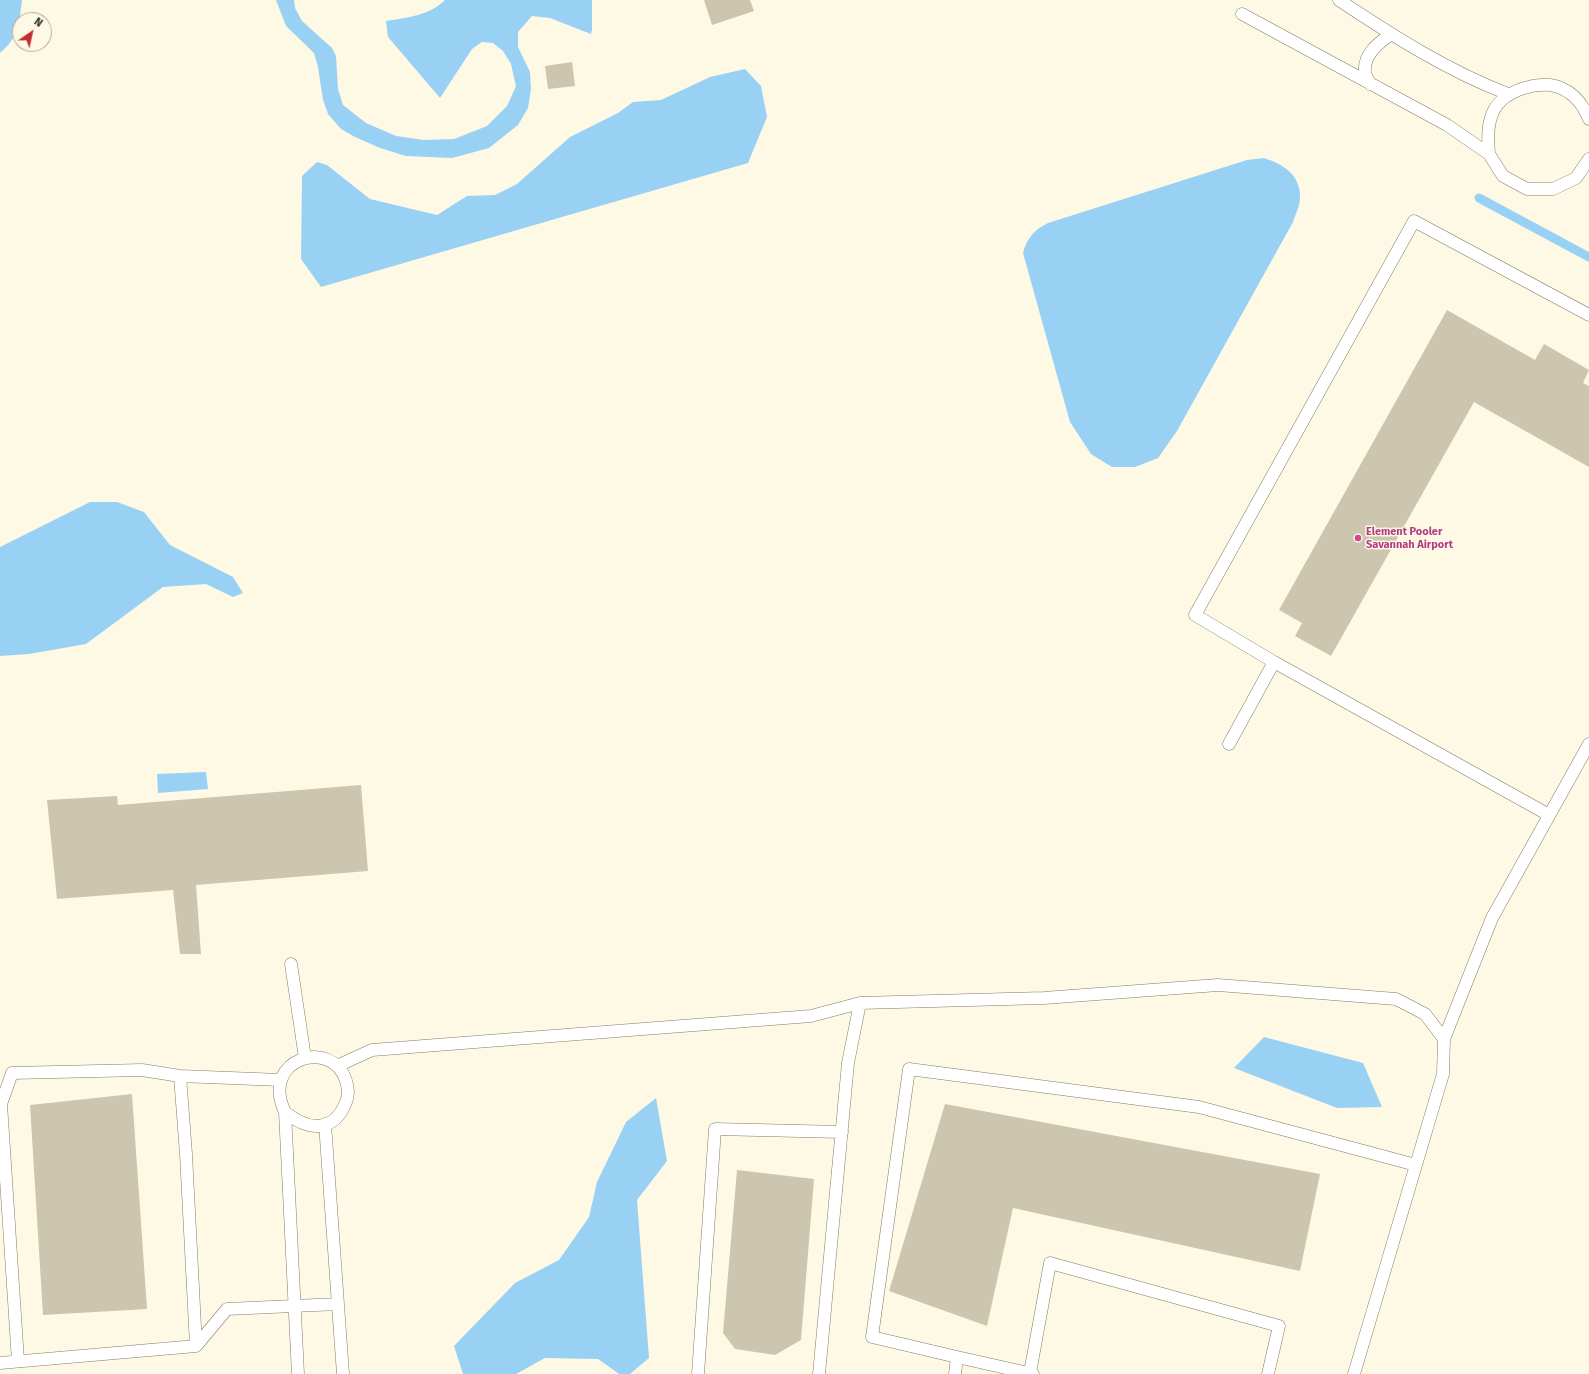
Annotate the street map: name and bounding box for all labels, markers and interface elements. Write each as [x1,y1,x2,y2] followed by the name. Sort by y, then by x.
[12,12,52,52] north arrow
[32,15,45,30] text: N
[1366,525,1453,551] place label: Element Pooler Savannah Airport
[1353,533,1363,543] marker: Element Pooler Savannah Airport

